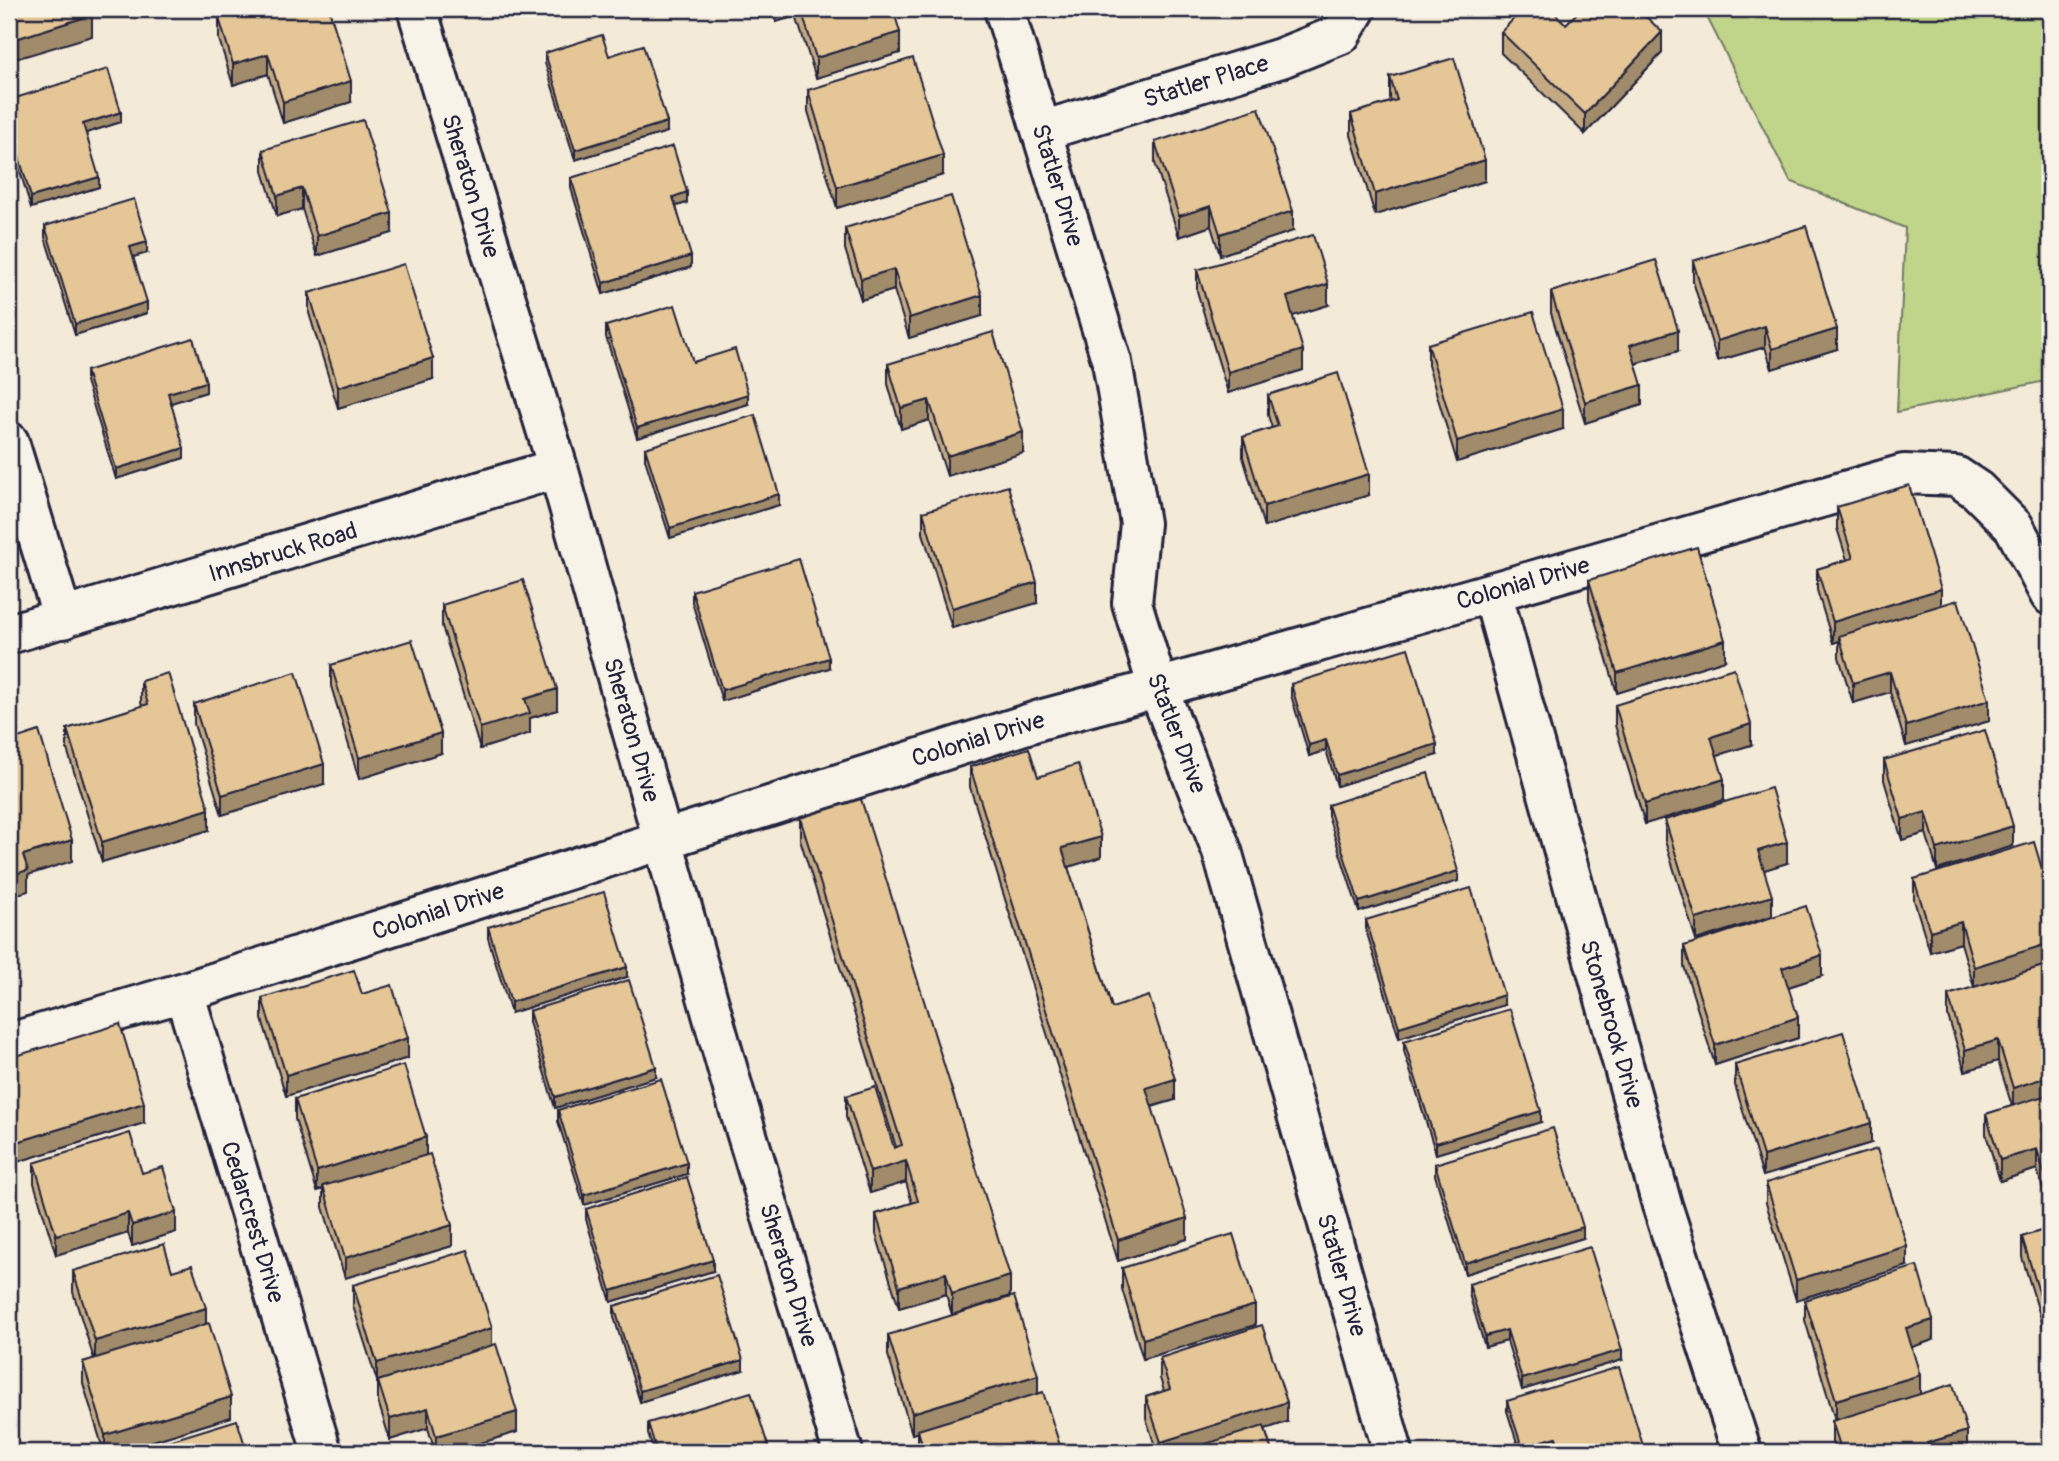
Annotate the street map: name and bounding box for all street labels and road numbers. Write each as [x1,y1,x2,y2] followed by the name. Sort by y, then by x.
[1140,49,1272,114] street label: Statler Place
[435,111,506,262] street label: Sheraton Drive
[1025,120,1090,250] street label: Statler Drive
[205,516,361,589] street label: Innsbruck Road
[1453,551,1593,616] street label: Colonial Drive
[597,655,666,806] street label: Sheraton Drive
[1140,669,1213,798] street label: Statler Drive
[908,706,1048,773] street label: Colonial Drive
[368,876,508,946] street label: Colonial Drive
[1574,937,1649,1112] street label: Stonebrook Drive
[214,1138,291,1306] street label: Cedarcrest Drive
[753,1200,824,1351] street label: Sheraton Drive
[1310,1210,1373,1340] street label: Statler Drive

